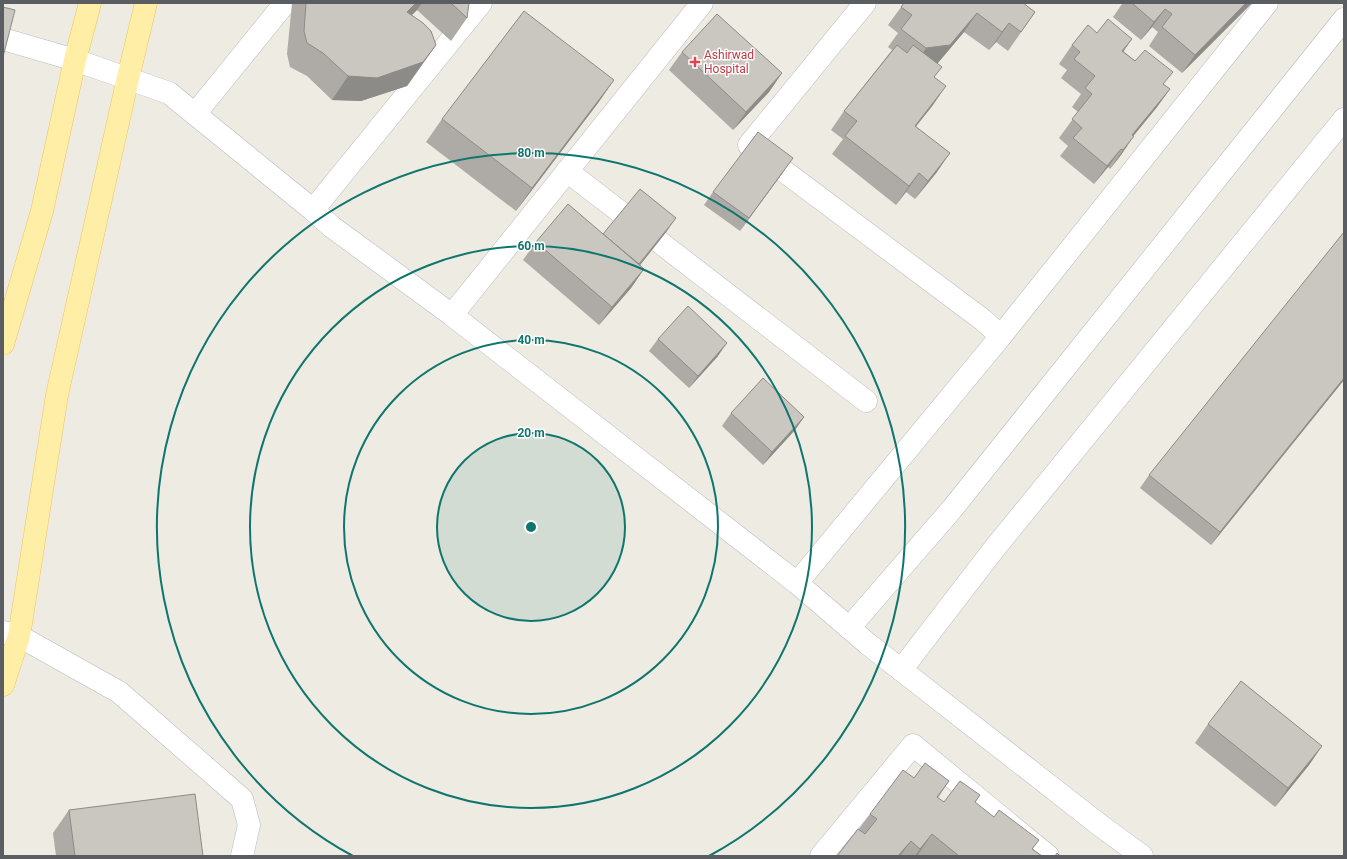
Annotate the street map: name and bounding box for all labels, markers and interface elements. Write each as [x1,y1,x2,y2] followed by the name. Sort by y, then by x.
[704,48,754,76] place label: Ashirwad Hospital
[689,56,701,68] marker: Ashirwad Hospital
[517,146,545,160] text: 80 m
[517,239,545,253] text: 60 m
[517,333,545,347] text: 40 m
[517,426,545,440] text: 20 m
[524,520,538,534] centre of rings

